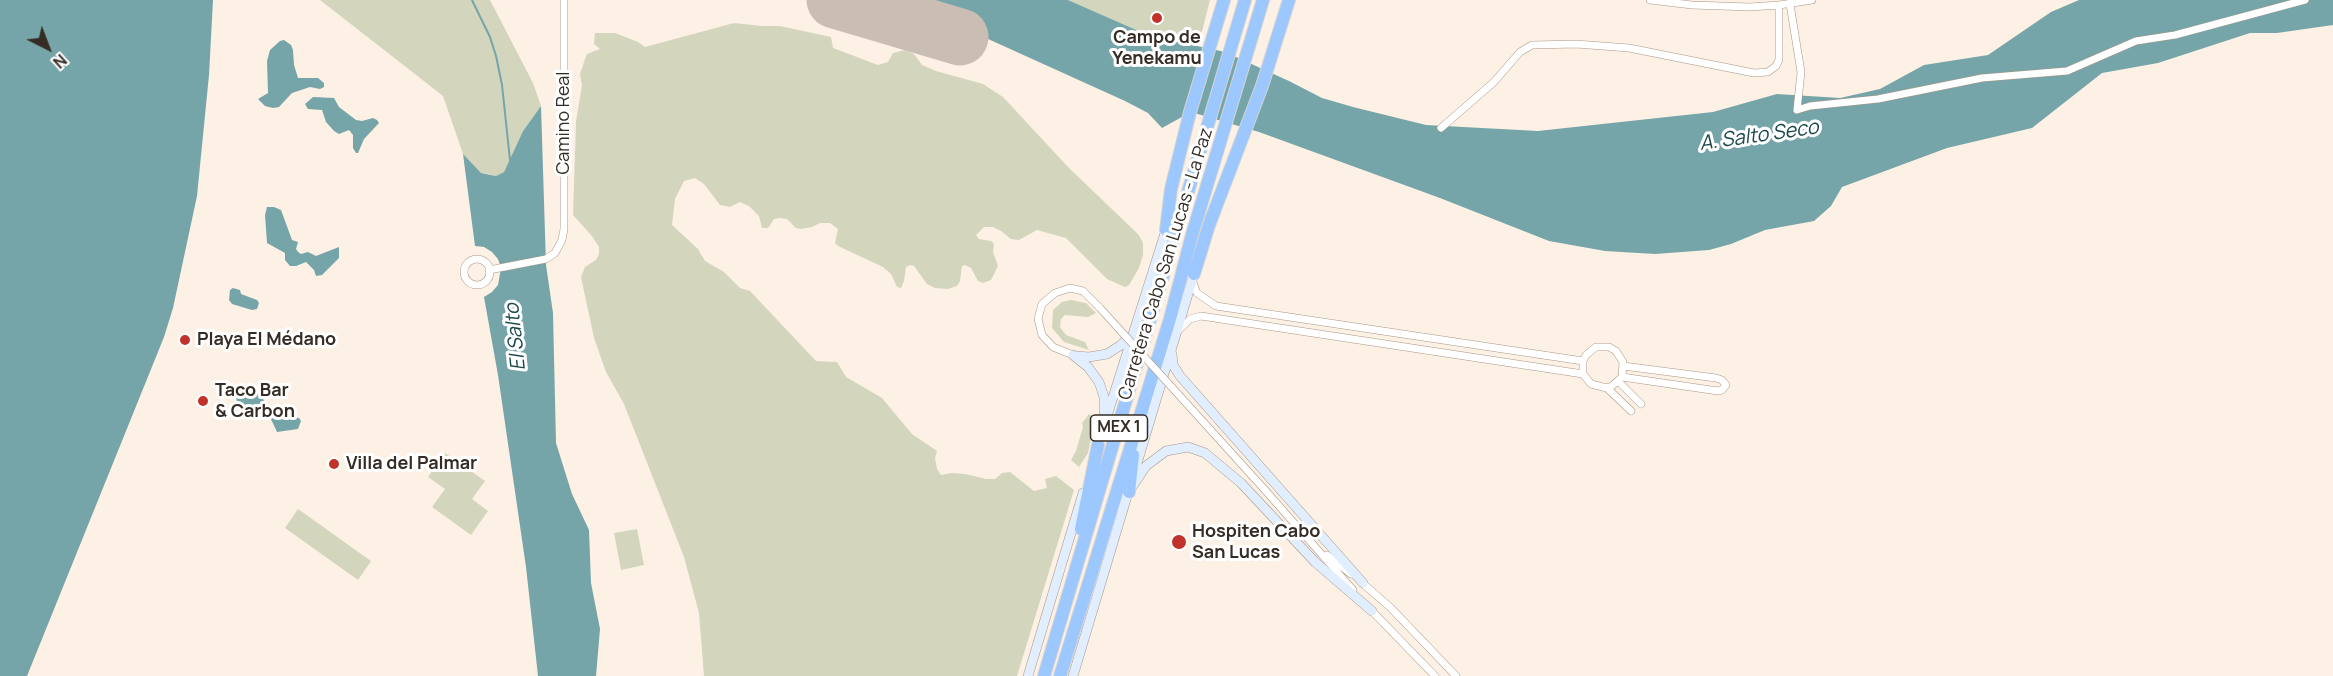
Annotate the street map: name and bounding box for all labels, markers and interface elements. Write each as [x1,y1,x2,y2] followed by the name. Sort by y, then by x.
[1150,11,1164,25] marker: Campo de Yenekamu
[18,18,78,78] north arrow
[1112,27,1202,70] place label: Campo de Yenekamu
[48,49,72,73] text: N
[553,71,575,175] street label: Camino Real
[1698,116,1820,156] water label: A. Salto Seco
[1114,125,1218,403] street label: Carretera Cabo San Lucas - La Paz
[501,302,531,372] water label: El Salto
[197,329,336,351] place label: Playa El Médano
[178,333,192,347] marker: Playa El Médano
[215,380,295,422] place label: Taco Bar & Carbon
[196,394,210,408] marker: Taco Bar & Carbon
[1090,415,1148,441] road number: MEX 1
[346,453,477,475] place label: Villa del Palmar
[327,457,341,471] marker: Villa del Palmar
[1192,521,1320,564] place label: Hospiten Cabo San Lucas
[1170,533,1188,551] marker: Hospiten Cabo San Lucas

